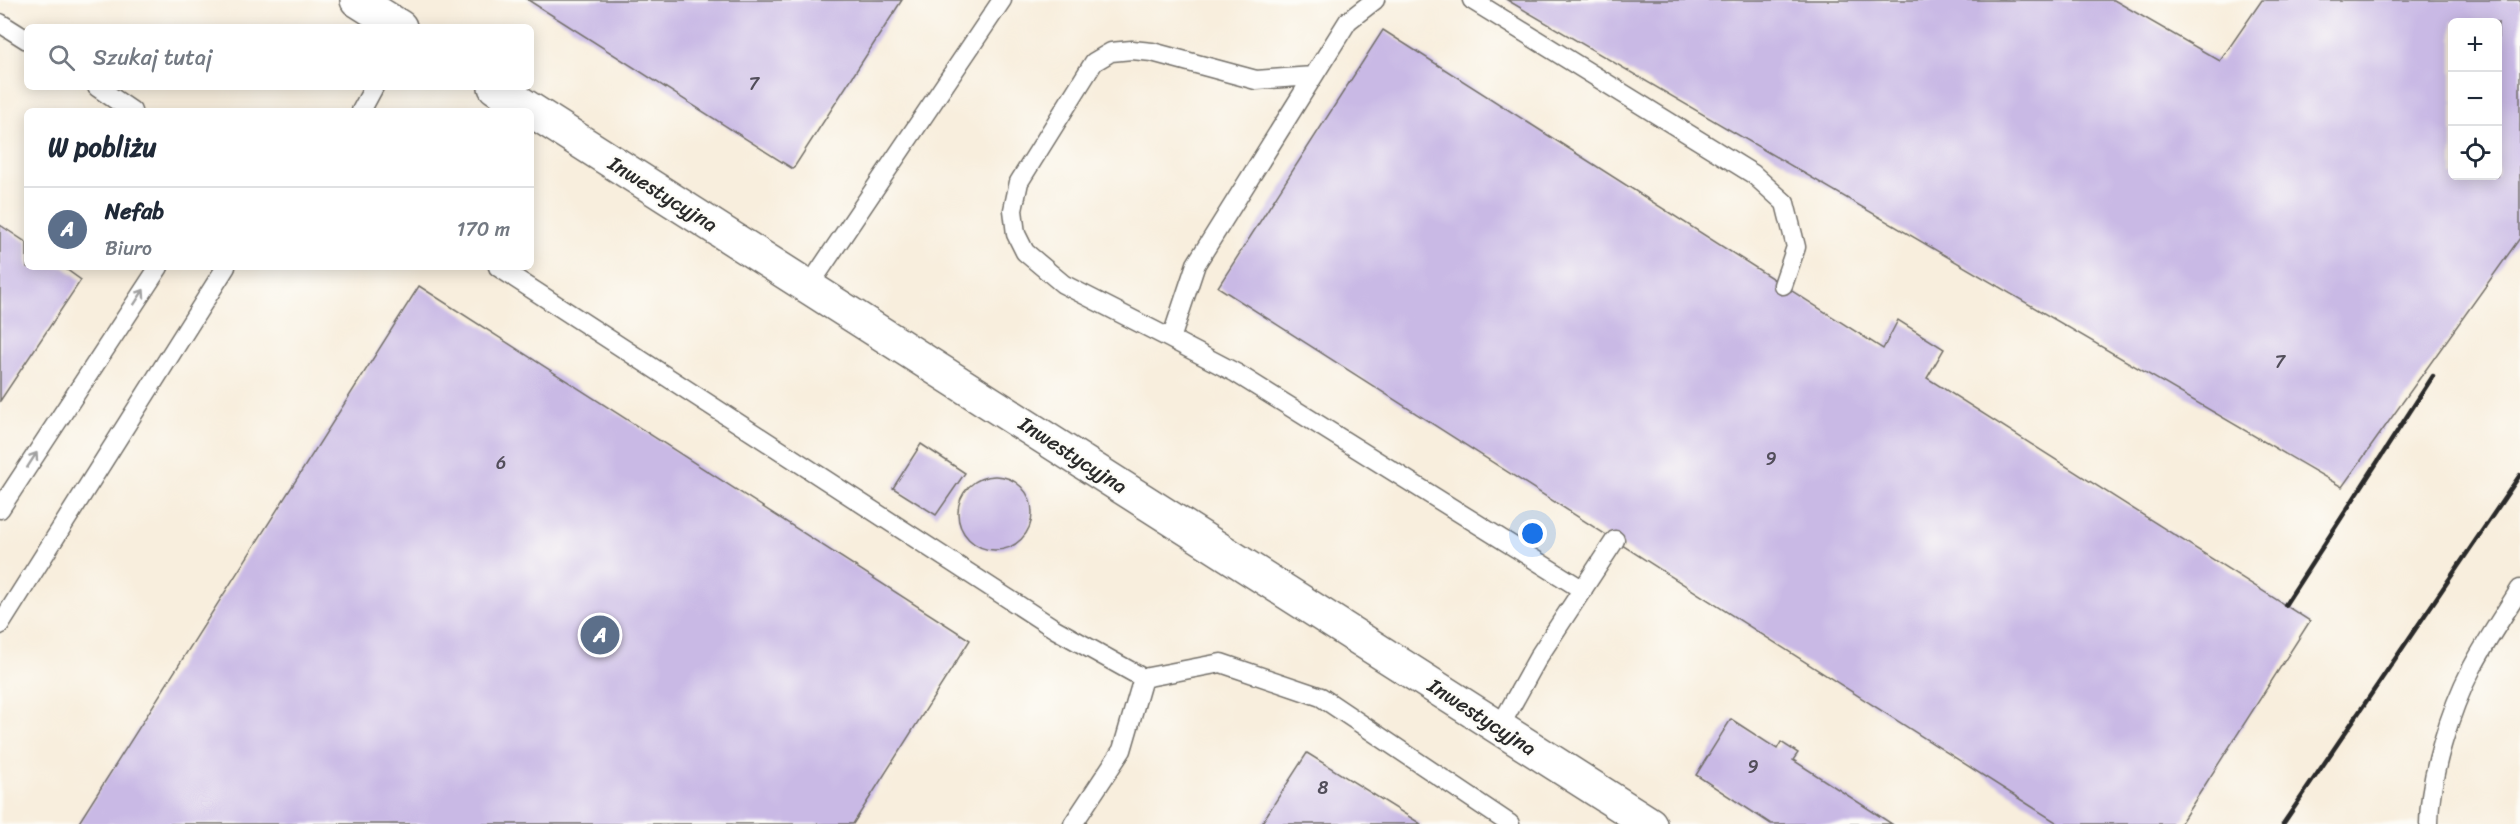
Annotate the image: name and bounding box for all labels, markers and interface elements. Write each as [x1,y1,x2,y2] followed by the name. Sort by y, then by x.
[2448,18,2502,180] map controls
[2448,18,2502,72] button: +
[24,24,534,90] search box
[93,38,212,77] text: Szukaj tutaj
[45,41,78,74] icon: search
[749,68,761,100] house number: 7
[2448,72,2502,126] button: −
[48,124,157,170] text: W pobliżu
[2448,126,2502,180] button: locate
[600,145,726,243] street label: Inwestycyjna
[105,192,164,231] text: Nefab
[61,212,74,247] text: A
[457,212,510,247] text: 170 m
[105,231,152,266] text: Biuro
[133,290,145,306] one-way arrow
[2275,346,2287,378] house number: 7
[1010,405,1136,505] street label: Inwestycyjna
[1765,443,1777,475] house number: 9
[496,447,506,479] house number: 6
[26,453,38,469] one-way arrow
[1518,519,1547,548] your location
[580,612,620,658] pin: A
[1419,667,1545,767] street label: Inwestycyjna
[1747,751,1759,783] house number: 9
[1318,772,1329,804] house number: 8

